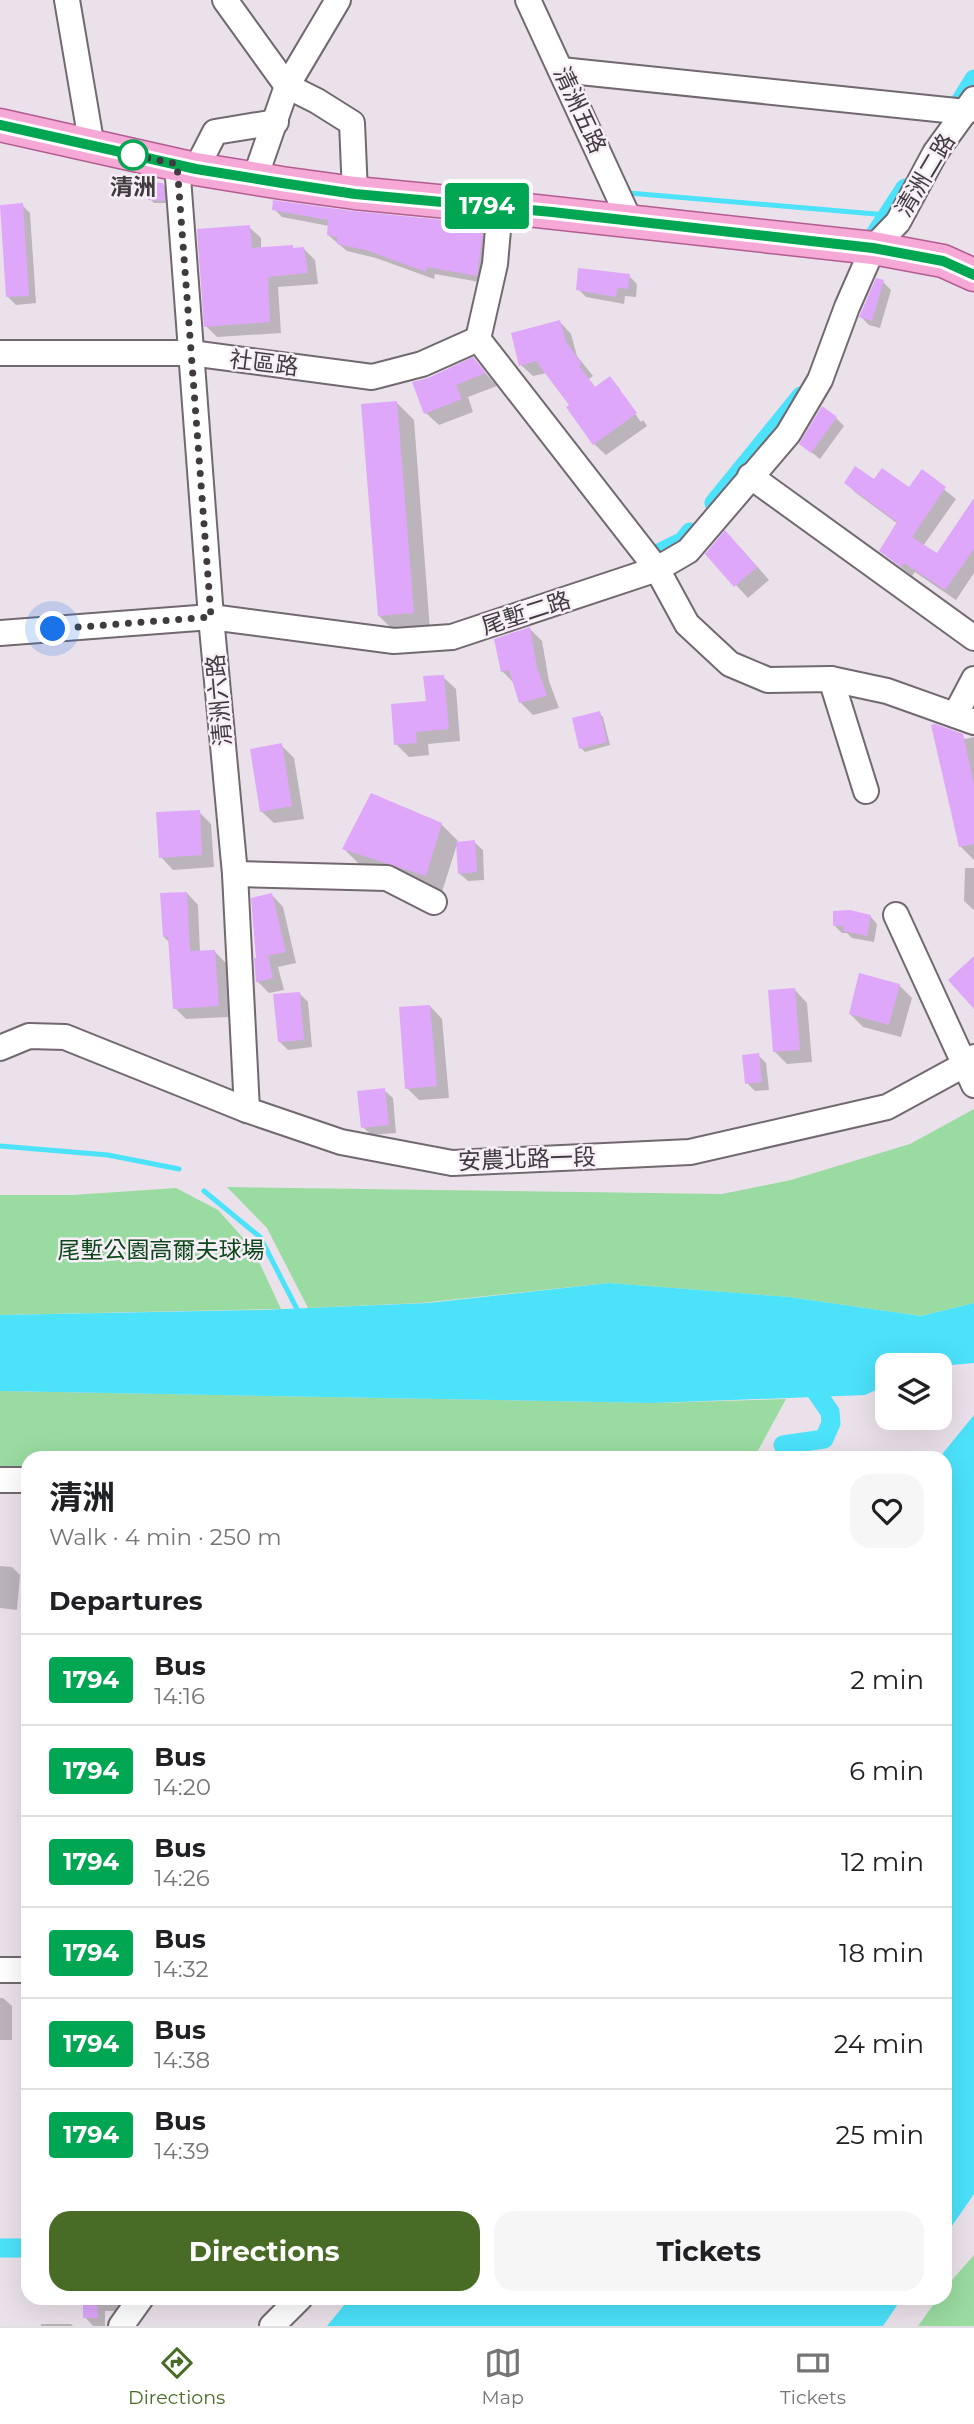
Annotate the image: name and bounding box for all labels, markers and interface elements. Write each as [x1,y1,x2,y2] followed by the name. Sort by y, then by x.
[548,62,612,158] street label: 清洲五路
[889,128,961,222] street label: 清洲二路
[118,140,148,170] marker: 清洲
[110,173,156,201] place label: 清洲
[438,183,536,229] line badge: 1794
[459,191,515,220] text: 1794
[228,345,300,381] street label: 社區路
[478,585,574,641] street label: 尾塹二路
[35,611,70,646] your location
[201,653,237,747] street label: 清洲六路
[458,1143,596,1175] street label: 安農北路一段
[58,1236,265,1264] park label: 尾塹公園高爾夫球場
[875,1353,952,1430] map controls
[875,1353,952,1430] button: layers
[850,1474,924,1548] button: heart
[49,1477,115,1517] text: 清洲
[49,1523,282,1551] text: Walk · 4 min · 250 m
[49,1585,203,1617] text: Departures
[154,1650,206,1682] text: Bus
[850,1664,924,1696] text: 2 min
[63,1665,119,1694] text: 1794
[154,1682,205,1710] text: 14:16
[154,1741,206,1773] text: Bus
[849,1755,924,1787] text: 6 min
[63,1756,119,1785] text: 1794
[154,1773,211,1801] text: 14:20
[154,1832,206,1864] text: Bus
[841,1846,924,1878] text: 12 min
[63,1847,119,1876] text: 1794
[154,1864,210,1892] text: 14:26
[154,1923,206,1955] text: Bus
[839,1937,924,1969] text: 18 min
[63,1938,119,1967] text: 1794
[154,1955,209,1983] text: 14:32
[154,2014,206,2046] text: Bus
[834,2028,924,2060] text: 24 min
[63,2029,119,2058] text: 1794
[154,2046,210,2074] text: 14:38
[154,2105,206,2137] text: Bus
[836,2119,924,2151] text: 25 min
[63,2120,119,2149] text: 1794
[154,2137,210,2165] text: 14:39
[49,2211,480,2291] button: Directions
[494,2211,924,2291] button: Tickets
[128,2344,225,2409] tab: Directions
[482,2344,524,2409] tab: Map
[780,2344,846,2409] tab: Tickets

